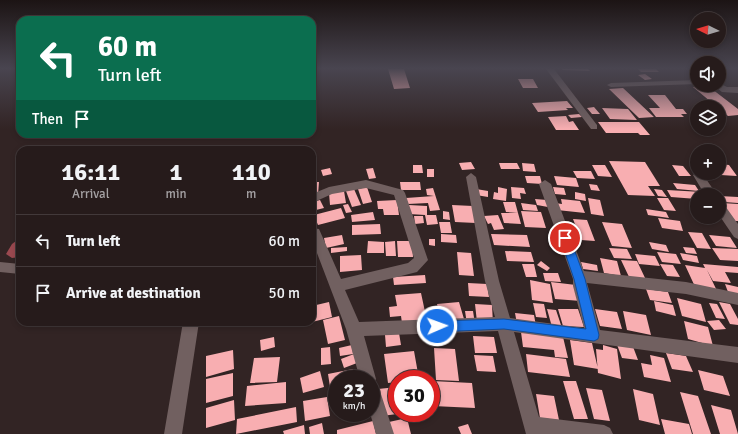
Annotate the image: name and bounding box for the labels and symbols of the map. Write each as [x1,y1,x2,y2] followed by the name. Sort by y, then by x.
[690,12,726,48] north arrow
[548,221,582,255] pin
[416,305,458,347] position arrow
[388,370,440,422] speed limit sign: 30

